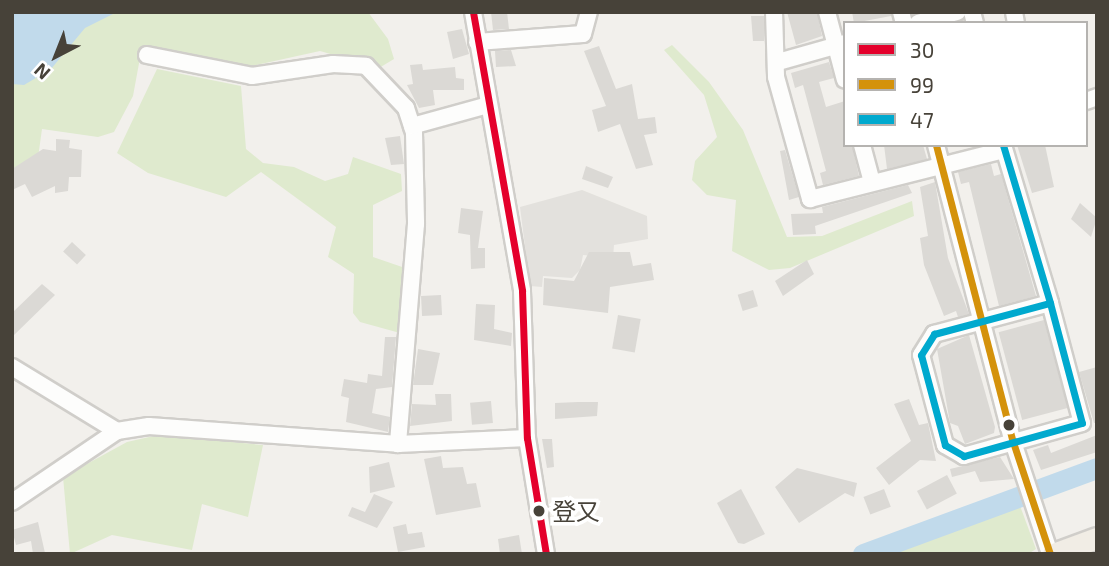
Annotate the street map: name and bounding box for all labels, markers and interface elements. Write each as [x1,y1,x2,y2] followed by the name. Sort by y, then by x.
[21,21,91,91] north arrow
[843,21,1088,147] legend
[910,37,934,62] text: 30
[29,59,54,85] text: N
[910,72,934,97] text: 99
[910,107,934,132] text: 47
[1002,418,1016,432] unlabelled marker
[552,497,600,525] place label: 登又
[532,504,546,518] marker: 登又

